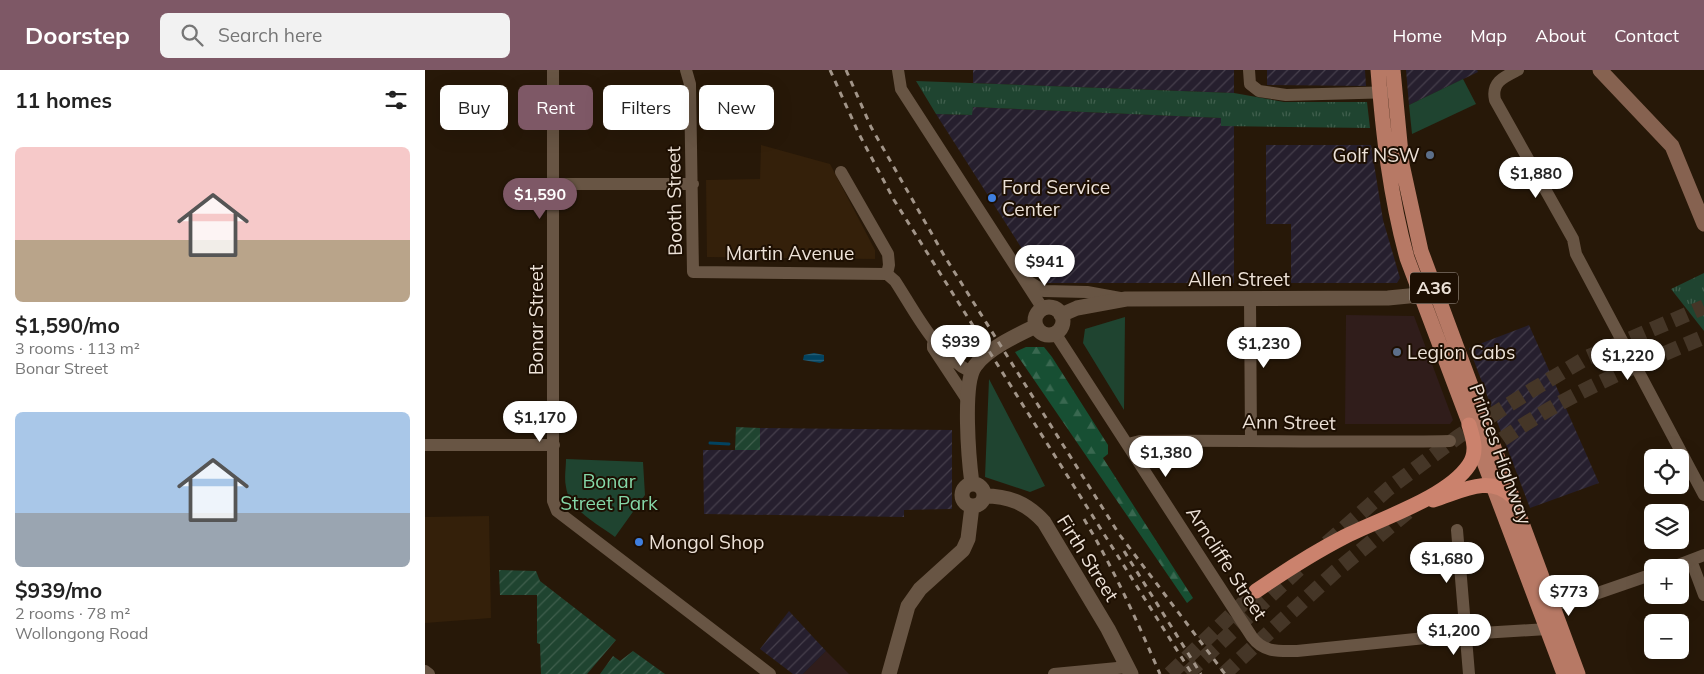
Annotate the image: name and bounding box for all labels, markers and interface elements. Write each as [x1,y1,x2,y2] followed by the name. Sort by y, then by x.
[160,13,510,58] search box
[25,20,130,50] text: Doorstep
[178,21,206,49] icon: search
[218,23,322,47] text: Search here
[1392,24,1442,47] text: Home
[1470,24,1507,47] text: Map
[1535,24,1586,47] text: About
[1614,24,1679,47] text: Contact
[440,85,508,130] chip: Buy
[518,85,593,130] chip: Rent
[603,85,689,130] chip: Filters
[699,85,774,130] chip: New
[382,86,410,114] icon: filters
[15,87,112,113] text: 11 homes
[1332,143,1420,167] place label: Golf NSW
[661,146,687,256] street label: Booth Street
[1424,149,1436,161] marker: Golf NSW
[1495,156,1577,199] pin: $1,880
[1510,163,1562,183] text: $1,880
[1002,175,1110,221] place label: Ford Service Center
[499,178,581,220] pin: $1,590
[168,180,258,270] icon: home
[514,184,566,204] text: $1,590
[986,192,998,204] marker: Ford Service Center
[726,241,854,265] street label: Martin Avenue
[1015,244,1075,287] pin: $941
[1026,251,1064,271] text: $941
[524,264,548,375] street label: Bonar Street
[1188,267,1290,291] street label: Allen Street
[1410,272,1458,304] road number: A36
[15,312,120,338] text: $1,590/mo
[931,324,991,367] pin: $939
[1223,326,1305,369] pin: $1,230
[942,331,980,351] text: $939
[1238,333,1290,353] text: $1,230
[15,338,140,358] text: 3 rooms · 113 m²
[1587,338,1669,381] pin: $1,220
[1407,340,1515,364] place label: Legion Cabs
[1602,345,1654,365] text: $1,220
[1391,346,1403,358] marker: Legion Cabs
[15,358,108,378] text: Bonar Street
[1464,380,1538,528] street label: Princes Highway
[499,400,581,443] pin: $1,170
[514,407,566,427] text: $1,170
[1242,409,1336,435] street label: Ann Street
[1125,436,1207,478] pin: $1,380
[1140,442,1192,462] text: $1,380
[168,445,258,535] icon: home
[1644,449,1689,659] map controls
[1644,449,1689,494] button: locate
[560,469,658,515] park label: Bonar Street Park
[1181,502,1273,625] street label: Arncliffe Street
[1644,504,1689,549] button: layers
[1052,510,1124,606] street label: Firth Street
[649,530,764,554] place label: Mongol Shop
[633,536,645,548] marker: Mongol Shop
[1406,542,1488,584] pin: $1,680
[1421,548,1473,568] text: $1,680
[1644,559,1689,604] button: +
[1539,574,1599,617] pin: $773
[15,577,102,603] text: $939/mo
[1550,581,1588,601] text: $773
[15,603,130,623] text: 2 rooms · 78 m²
[1413,614,1495,656] pin: $1,200
[1644,614,1689,659] button: −
[1428,620,1480,640] text: $1,200
[15,623,148,643] text: Wollongong Road

